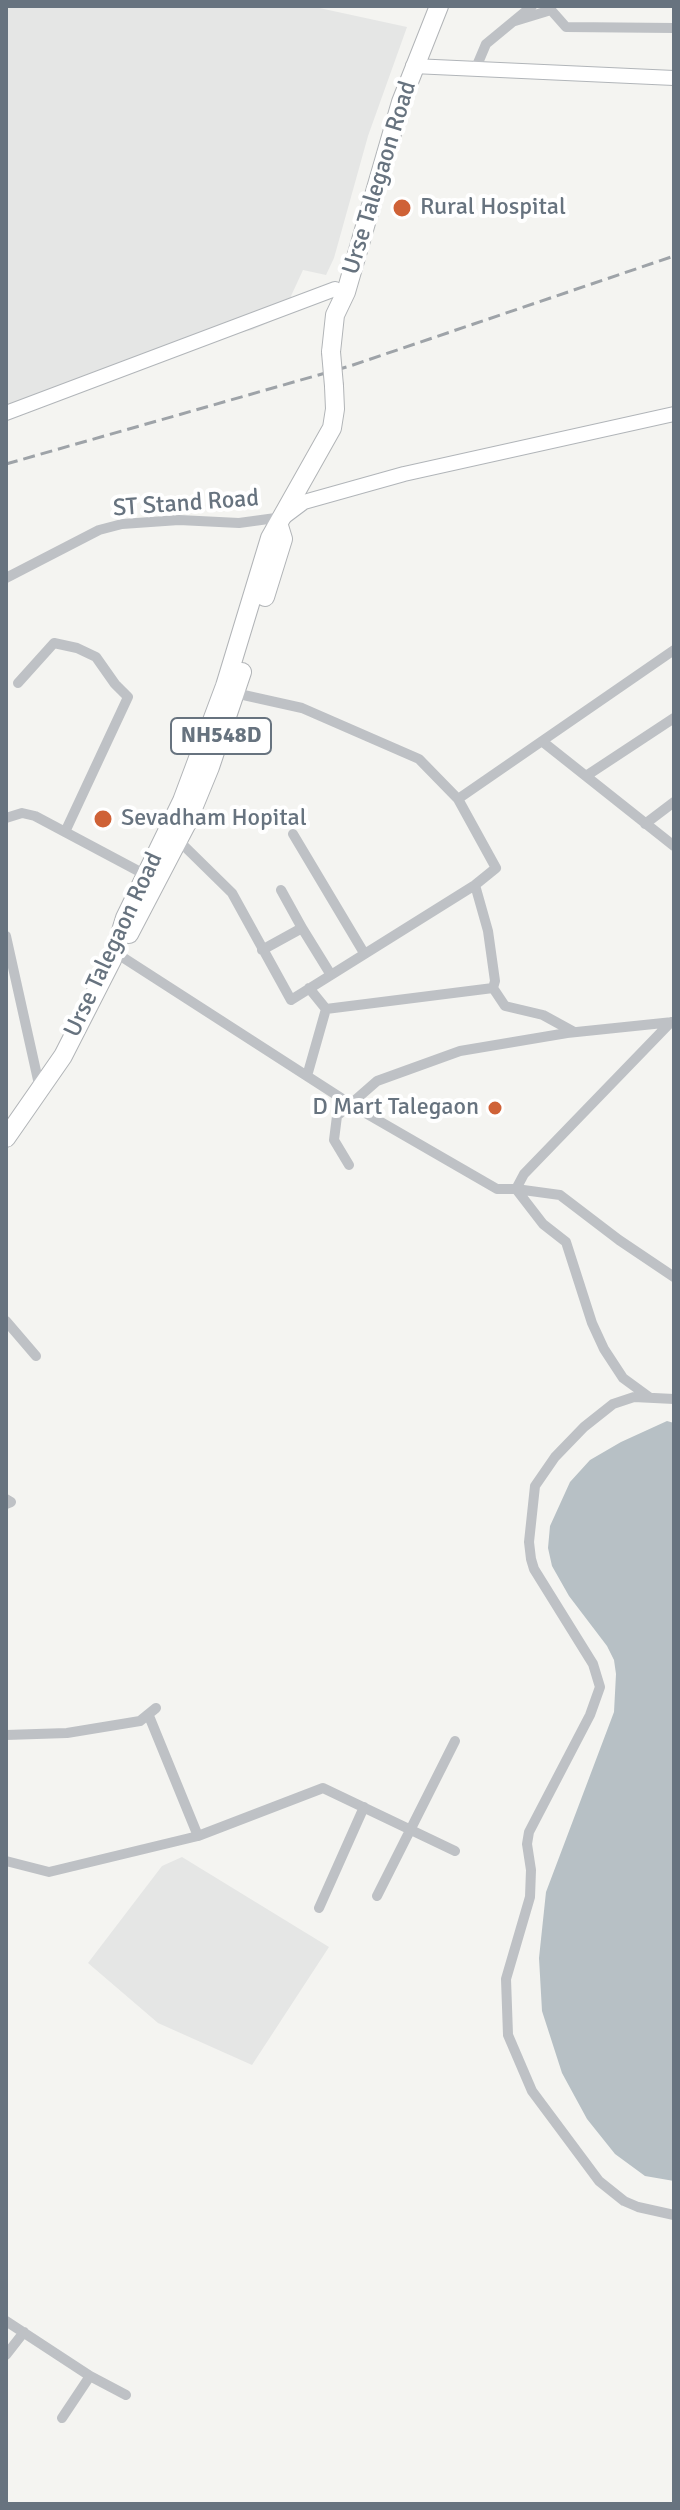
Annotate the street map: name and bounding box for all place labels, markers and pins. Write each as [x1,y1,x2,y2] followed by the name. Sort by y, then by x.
[420,194,566,222] place label: Rural Hospital
[391,197,413,219] marker: Rural Hospital
[121,805,307,833] place label: Sevadham Hopital
[92,808,114,830] marker: Sevadham Hopital
[312,1094,479,1122] place label: D Mart Talegaon
[486,1099,504,1117] marker: D Mart Talegaon

